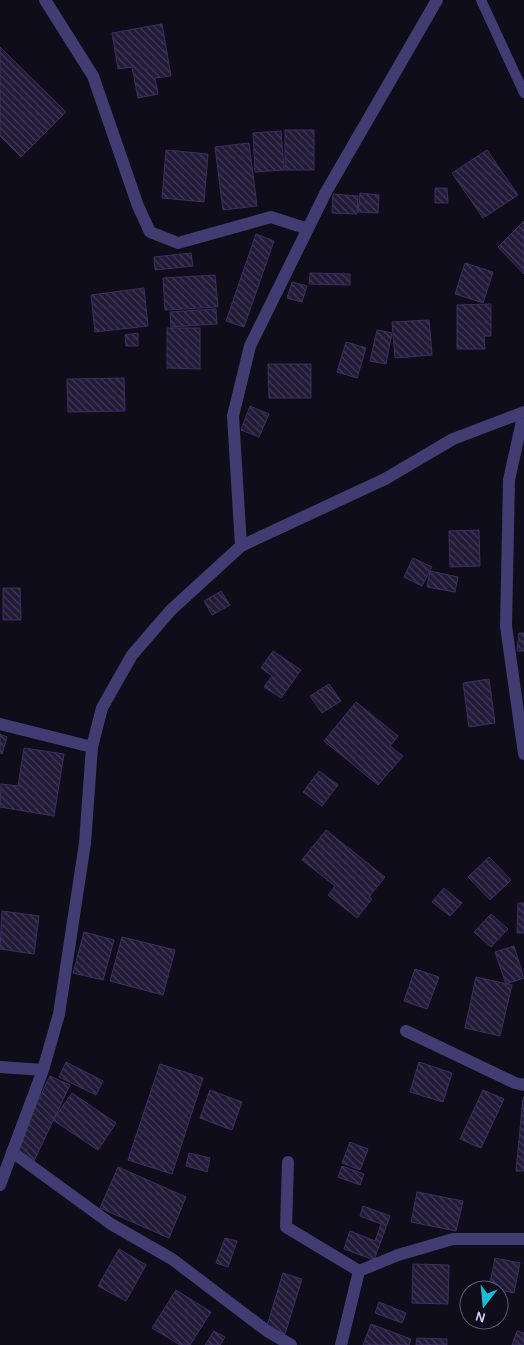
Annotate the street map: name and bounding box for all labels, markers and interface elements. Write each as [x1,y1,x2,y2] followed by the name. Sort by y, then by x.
[459,1280,509,1330] north arrow
[473,1307,488,1327] text: N

